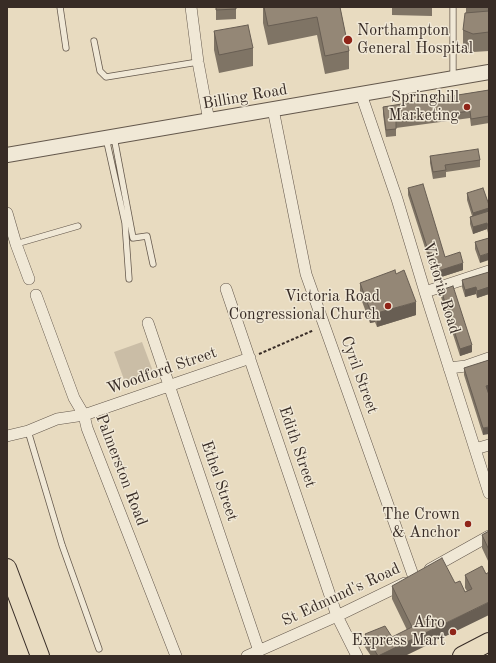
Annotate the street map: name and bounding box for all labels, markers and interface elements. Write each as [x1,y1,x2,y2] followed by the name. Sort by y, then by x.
[357,21,473,59] place label: Northampton General Hospital
[342,34,354,46] marker: Northampton General Hospital
[201,80,289,114] street label: Billing Road
[388,88,459,126] place label: Springhill Marketing
[462,102,472,112] marker: Springhill Marketing
[418,240,464,336] street label: Victoria Road
[228,287,380,325] place label: Victoria Road Congressional Church
[383,301,393,311] marker: Victoria Road Congressional Church
[336,334,382,416] street label: Cyril Street
[105,343,219,399] street label: Woodford Street
[274,404,320,490] street label: Edith Street
[91,411,151,529] street label: Palmerston Road
[196,438,242,524] street label: Ethel Street
[382,505,460,543] place label: The Crown & Anchor
[463,519,473,529] marker: The Crown & Anchor
[279,559,403,631] street label: St Edmund's Road
[352,613,445,651] place label: Afro Express Mart
[448,627,458,637] marker: Afro Express Mart

